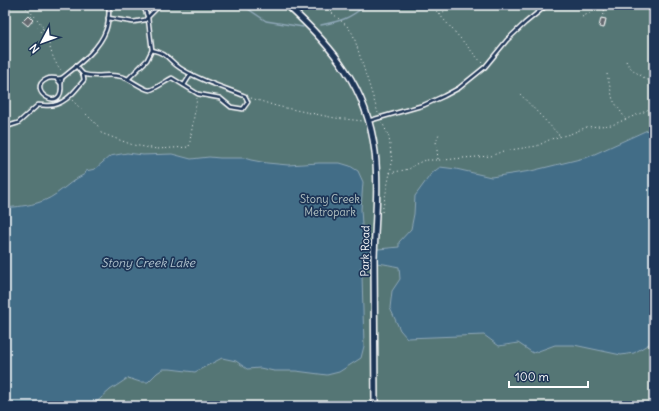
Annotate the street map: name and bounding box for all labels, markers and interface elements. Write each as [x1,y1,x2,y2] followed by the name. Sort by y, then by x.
[22,22,62,62] north arrow
[27,41,42,56] text: N
[300,192,360,219] park label: Stony Creek Metropark
[358,225,372,277] street label: Park Road
[101,255,196,270] water label: Stony Creek Lake
[509,363,588,389] scale bar
[515,369,549,384] text: 100 m

